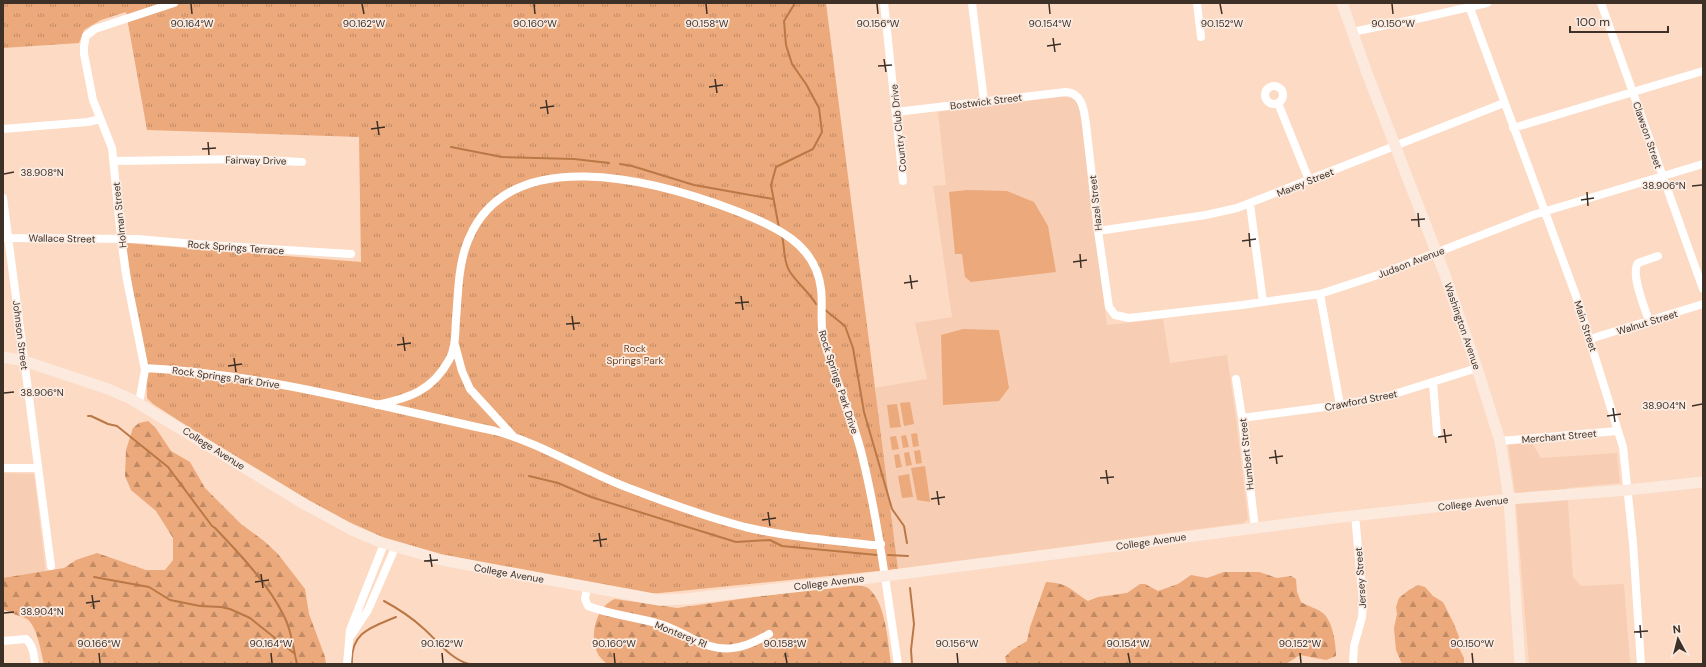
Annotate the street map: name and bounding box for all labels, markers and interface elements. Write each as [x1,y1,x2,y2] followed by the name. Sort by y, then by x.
[1570,8,1668,34] scale bar
[1576,14,1610,30] text: 100 m
[170,17,214,30] text: 90.164°W
[343,17,386,30] text: 90.162°W
[513,17,557,30] text: 90.160°W
[686,17,729,30] text: 90.158°W
[856,17,900,30] text: 90.156°W
[1029,17,1072,30] text: 90.154°W
[1201,17,1244,30] text: 90.152°W
[1371,17,1415,30] text: 90.150°W
[887,83,910,172] street label: Country Club Drive
[949,91,1023,112] street label: Bostwick Street
[1630,100,1665,170] street label: Clawson Street
[225,153,287,168] street label: Fairway Drive
[1275,165,1336,200] street label: Maxey Street
[20,166,64,179] text: 38.908°N
[1086,174,1105,231] street label: Hazel Street
[1642,179,1686,192] text: 38.906°N
[110,181,129,248] street label: Holman Street
[28,231,96,246] street label: Wallace Street
[187,238,285,257] street label: Rock Springs Terrace
[1376,244,1447,281] street label: Judson Avenue
[1442,281,1484,372] street label: Washington Avenue
[10,299,31,371] street label: Johnson Street
[1571,299,1600,353] street label: Main Street
[1615,307,1679,338] street label: Walnut Street
[816,329,862,436] street label: Rock Springs Park Drive
[607,342,663,367] park label: Rock Springs Park
[171,364,281,392] street label: Rock Springs Park Drive
[20,386,64,399] text: 38.906°N
[1324,387,1399,414] street label: Crawford Street
[1642,399,1686,412] text: 38.904°N
[1236,417,1257,490] street label: Humbert Street
[180,424,248,473] street label: College Avenue
[1521,427,1597,446] street label: Merchant Street
[1437,493,1509,514] street label: College Avenue
[1115,530,1187,553] street label: College Avenue
[1352,547,1369,609] street label: Jersey Street
[473,561,545,586] street label: College Avenue
[793,572,865,593] street label: College Avenue
[20,605,64,618] text: 38.904°N
[653,618,709,651] street label: Monterey Rl
[1658,619,1698,659] north arrow
[1672,622,1682,637] text: N
[77,637,121,650] text: 90.166°W
[249,637,293,650] text: 90.164°W
[421,637,464,650] text: 90.162°W
[592,637,636,650] text: 90.160°W
[764,637,807,650] text: 90.158°W
[935,637,979,650] text: 90.156°W
[1107,637,1150,650] text: 90.154°W
[1279,637,1322,650] text: 90.152°W
[1450,637,1494,650] text: 90.150°W

